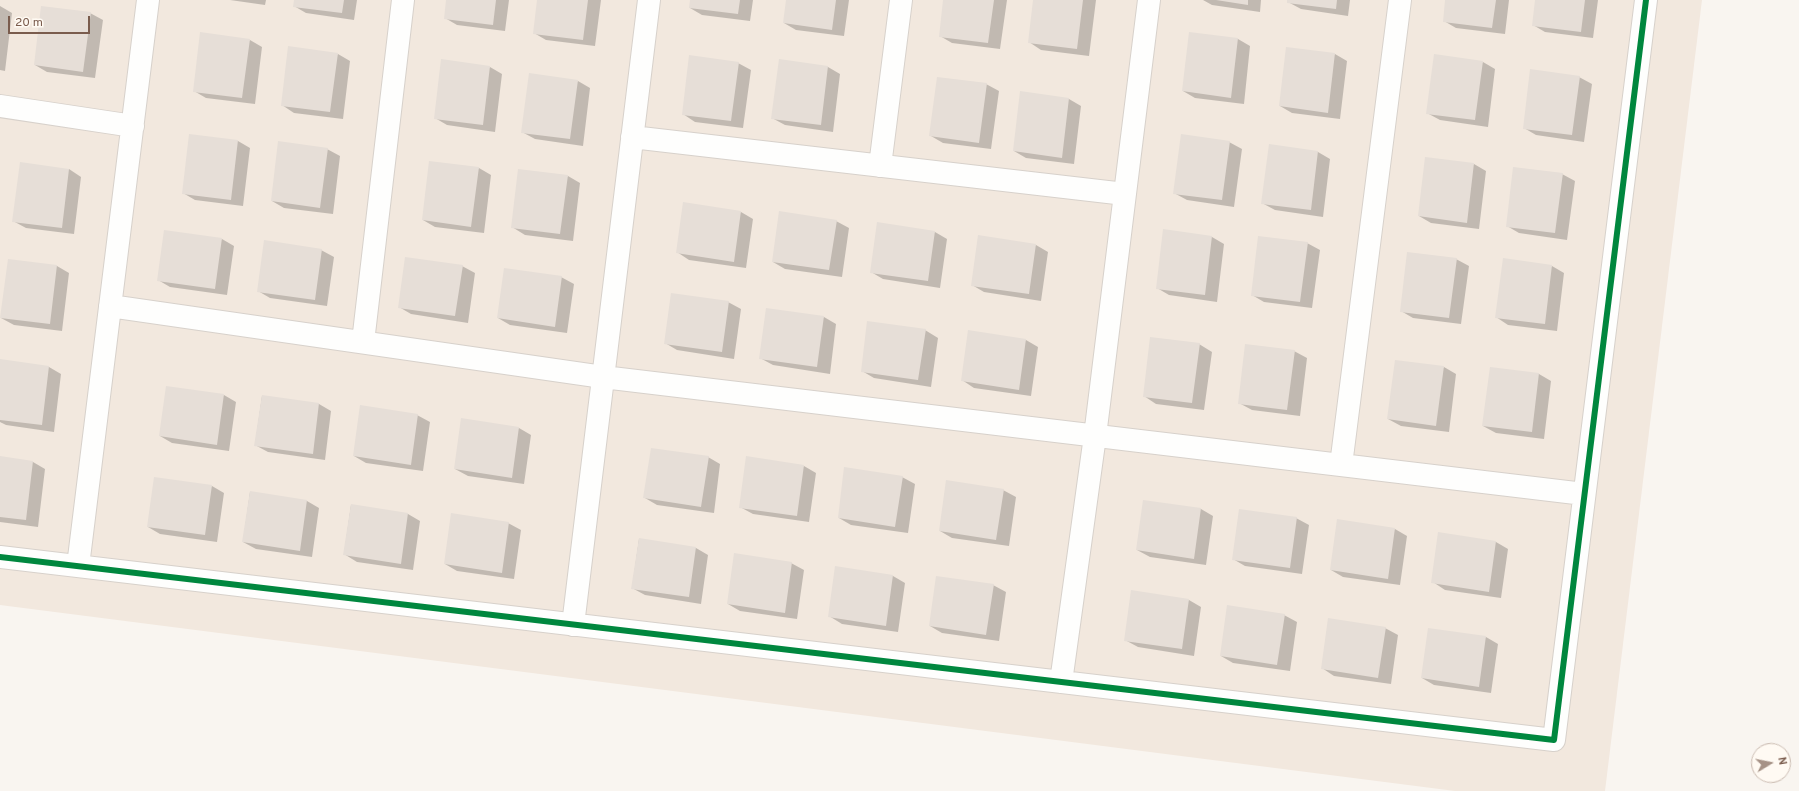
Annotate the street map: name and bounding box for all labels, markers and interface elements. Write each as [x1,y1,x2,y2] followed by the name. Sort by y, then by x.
[10,8,92,34] scale bar
[15,15,43,31] text: 20 m
[1751,743,1791,783] north arrow
[1774,756,1789,766] text: N

